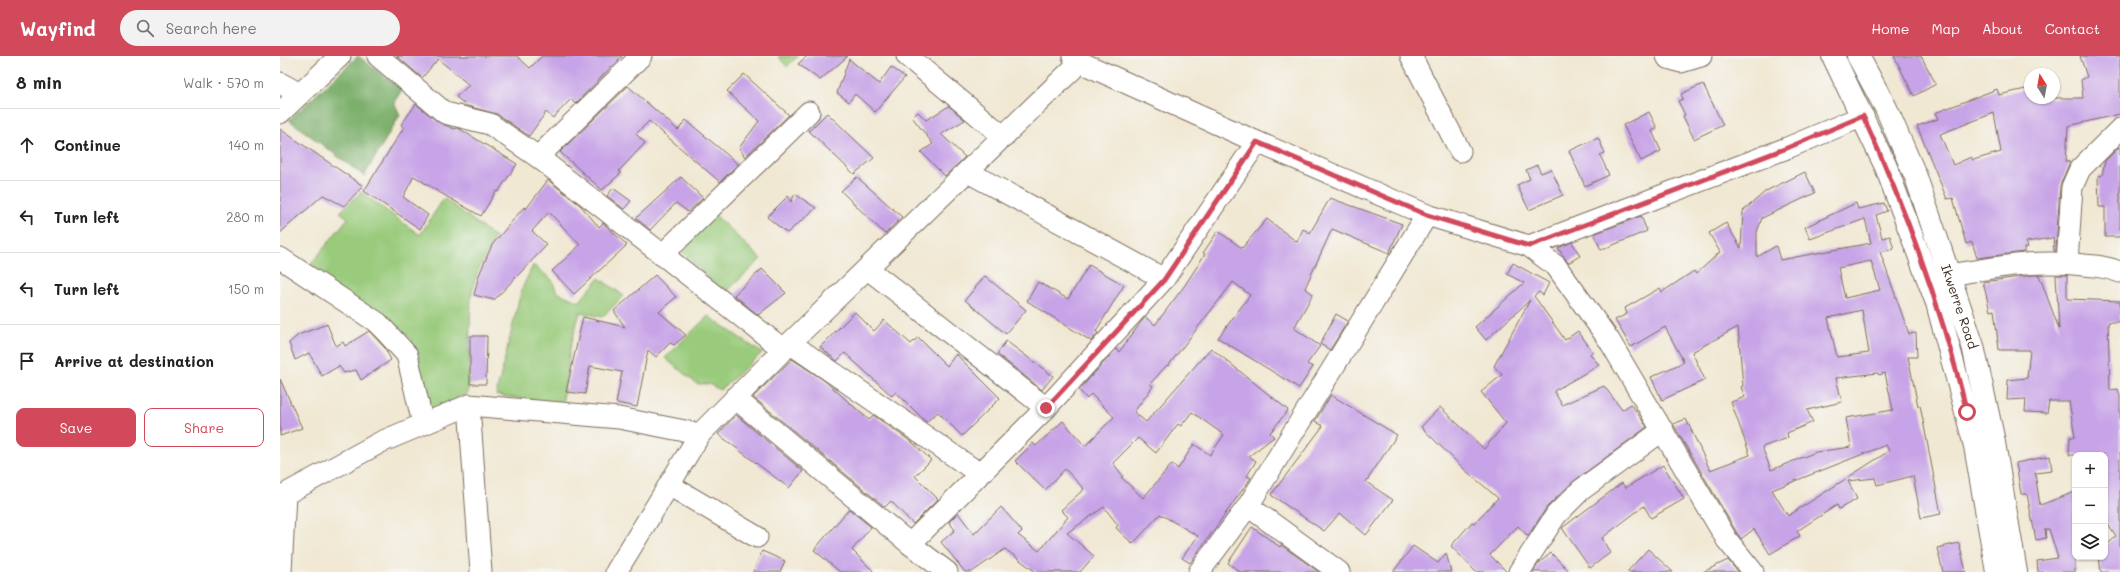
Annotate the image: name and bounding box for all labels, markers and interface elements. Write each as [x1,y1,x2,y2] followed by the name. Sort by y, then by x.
[120,10,400,46] search box
[20,16,96,41] text: Wayfind
[134,17,156,39] icon: search
[166,18,257,38] text: Search here
[1871,19,1909,38] text: Home
[1931,19,1960,38] text: Map
[1982,19,2023,38] text: About
[2045,19,2100,38] text: Contact
[2024,68,2060,104] north arrow
[16,71,62,93] text: 8 min
[183,74,264,91] text: Walk · 570 m
[16,134,38,156] icon: ahead
[54,135,121,155] text: Continue
[228,136,264,153] text: 140 m
[16,206,38,228] icon: left
[54,207,119,227] text: Turn left
[226,208,264,225] text: 280 m
[1938,262,1982,351] street label: Ikwerre Road
[16,278,38,300] icon: left
[54,279,119,299] text: Turn left
[228,280,264,297] text: 150 m
[16,350,38,372] icon: arrive
[54,351,214,371] text: Arrive at destination
[1037,399,1055,417] route end
[1958,403,1976,421] route start
[16,408,136,447] button: Save
[144,408,264,447] button: Share
[2072,452,2108,560] map controls
[2072,452,2108,488] button: +
[2072,488,2108,524] button: −
[2072,524,2108,560] button: layers

